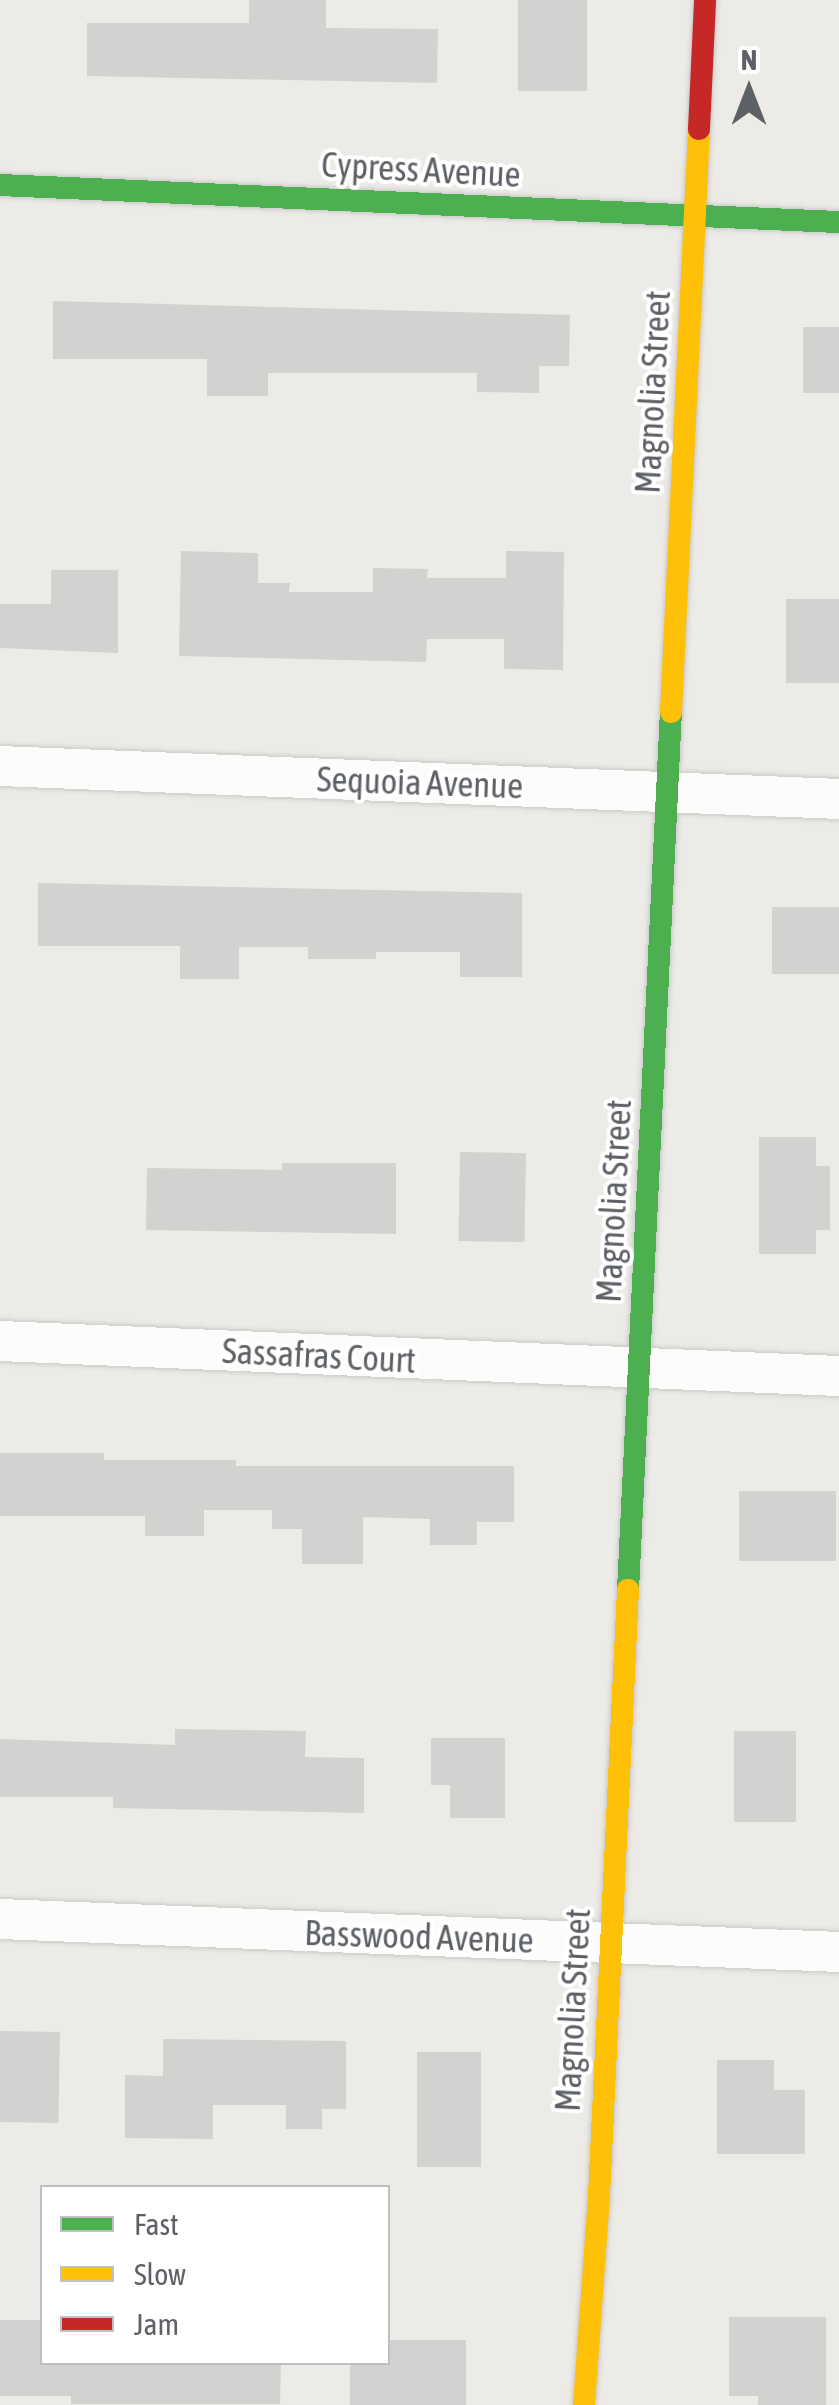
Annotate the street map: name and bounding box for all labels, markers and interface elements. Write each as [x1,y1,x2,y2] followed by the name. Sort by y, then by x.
[699,40,799,140] north arrow
[741,44,757,76] text: N
[320,143,522,195] street label: Cypress Avenue
[626,289,678,495] street label: Magnolia Street
[316,757,524,807] street label: Sequoia Avenue
[587,1098,639,1304] street label: Magnolia Street
[221,1329,417,1381] street label: Sassafras Court
[546,1907,598,2113] street label: Magnolia Street
[304,1911,534,1961] street label: Basswood Avenue
[40,2185,390,2365] legend
[134,2207,179,2241] text: Fast
[134,2257,186,2291] text: Slow
[134,2307,179,2341] text: Jam

